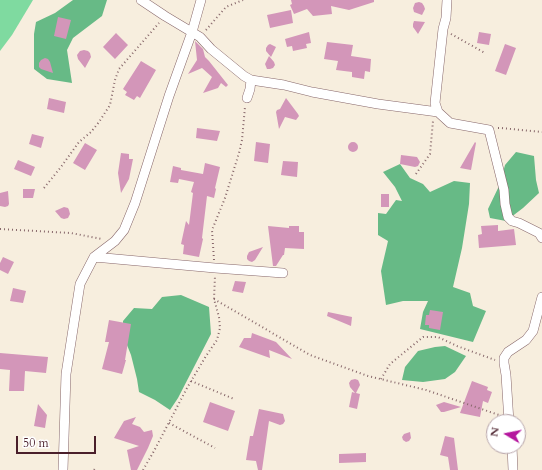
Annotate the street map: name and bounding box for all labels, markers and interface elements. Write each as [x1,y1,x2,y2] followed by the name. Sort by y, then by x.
[486,414,526,454] north arrow
[486,426,503,438] text: N
[18,428,98,454] scale bar
[23,435,49,451] text: 50 m

